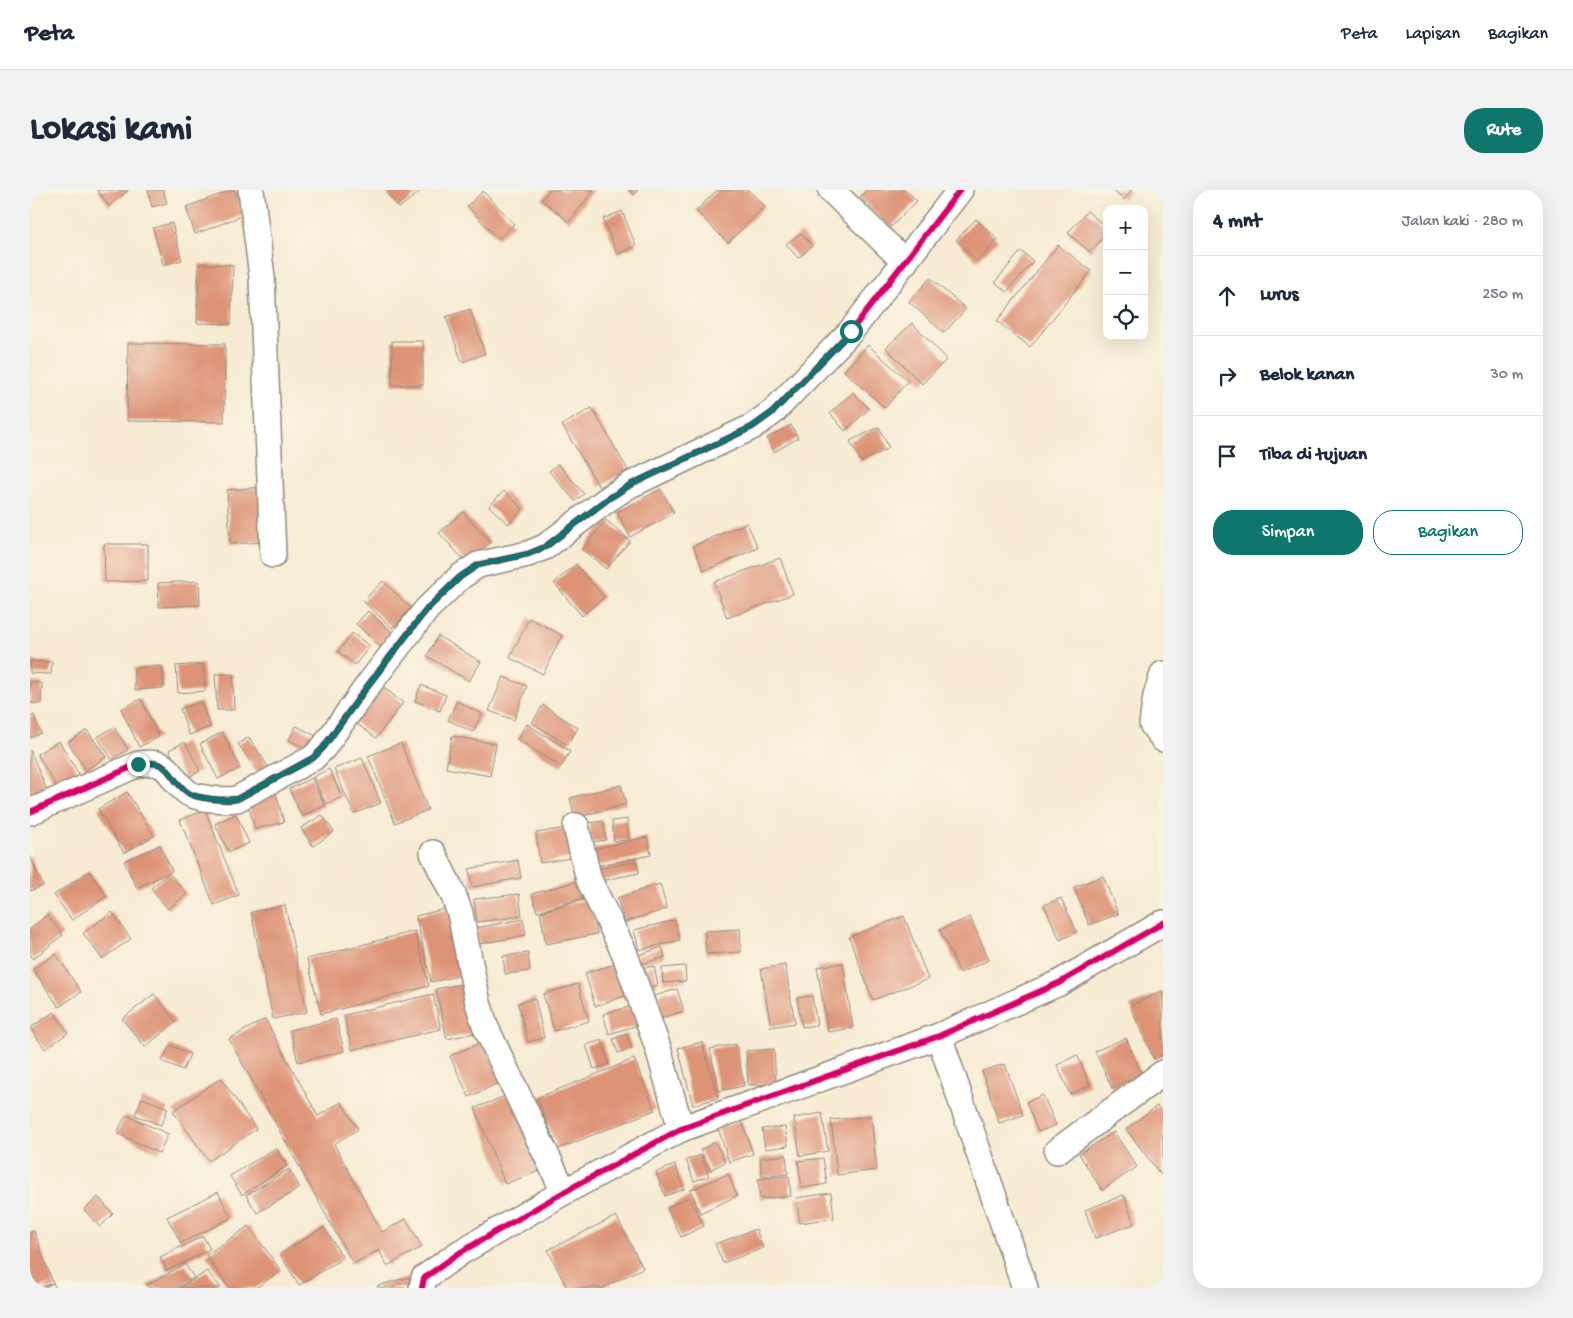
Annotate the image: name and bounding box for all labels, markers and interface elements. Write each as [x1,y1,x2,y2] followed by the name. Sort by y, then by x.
[25,20,74,49] text: Peta
[1341,24,1378,45] text: Peta
[1406,24,1460,45] text: Lapisan
[1488,24,1548,45] text: Bagikan
[1464,108,1543,153] button: Rute
[30,110,192,151] text: Lokasi kami
[1103,205,1148,340] map controls
[1103,205,1148,250] button: +
[1213,210,1261,235] text: 4 mnt
[1402,213,1523,232] text: Jalan kaki · 280 m
[1103,250,1148,295] button: −
[1213,282,1241,310] icon: ahead
[1260,284,1299,307] text: Lurus
[1483,286,1523,305] text: 250 m
[1103,295,1148,340] button: locate
[840,320,863,343] route start
[1213,362,1241,390] icon: right
[1260,364,1354,387] text: Belok kanan
[1490,366,1523,385] text: 30 m
[1213,442,1241,470] icon: arrive
[1260,444,1367,467] text: Tiba di tujuan
[1213,510,1363,555] button: Simpan
[1373,510,1523,555] button: Bagikan
[127,753,150,776] route end

